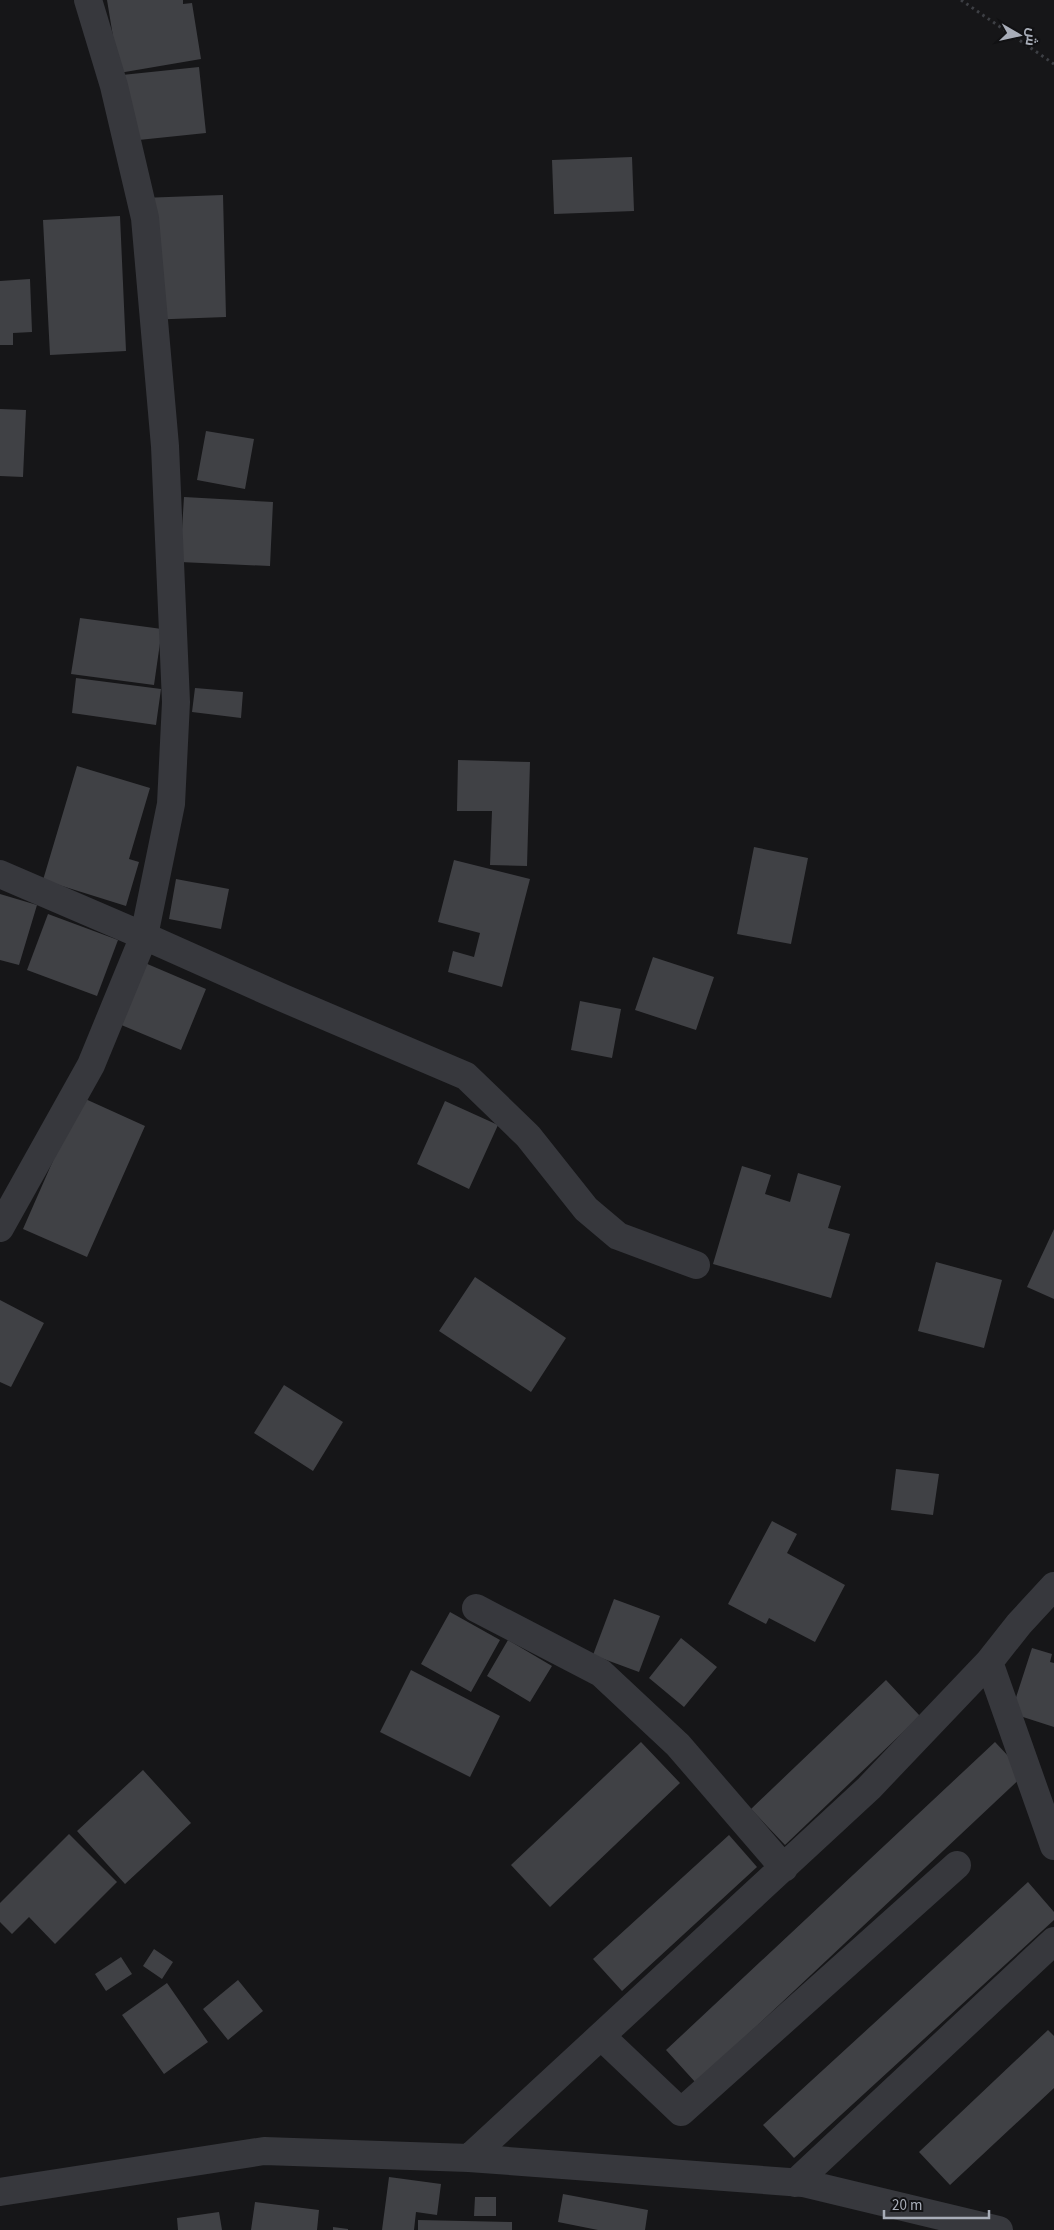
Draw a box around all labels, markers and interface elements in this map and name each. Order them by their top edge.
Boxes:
north arrow [994,10,1044,60]
text: ش [1020,26,1042,47]
scale bar [884,2188,989,2220]
text: 20 m [892,2195,922,2216]

